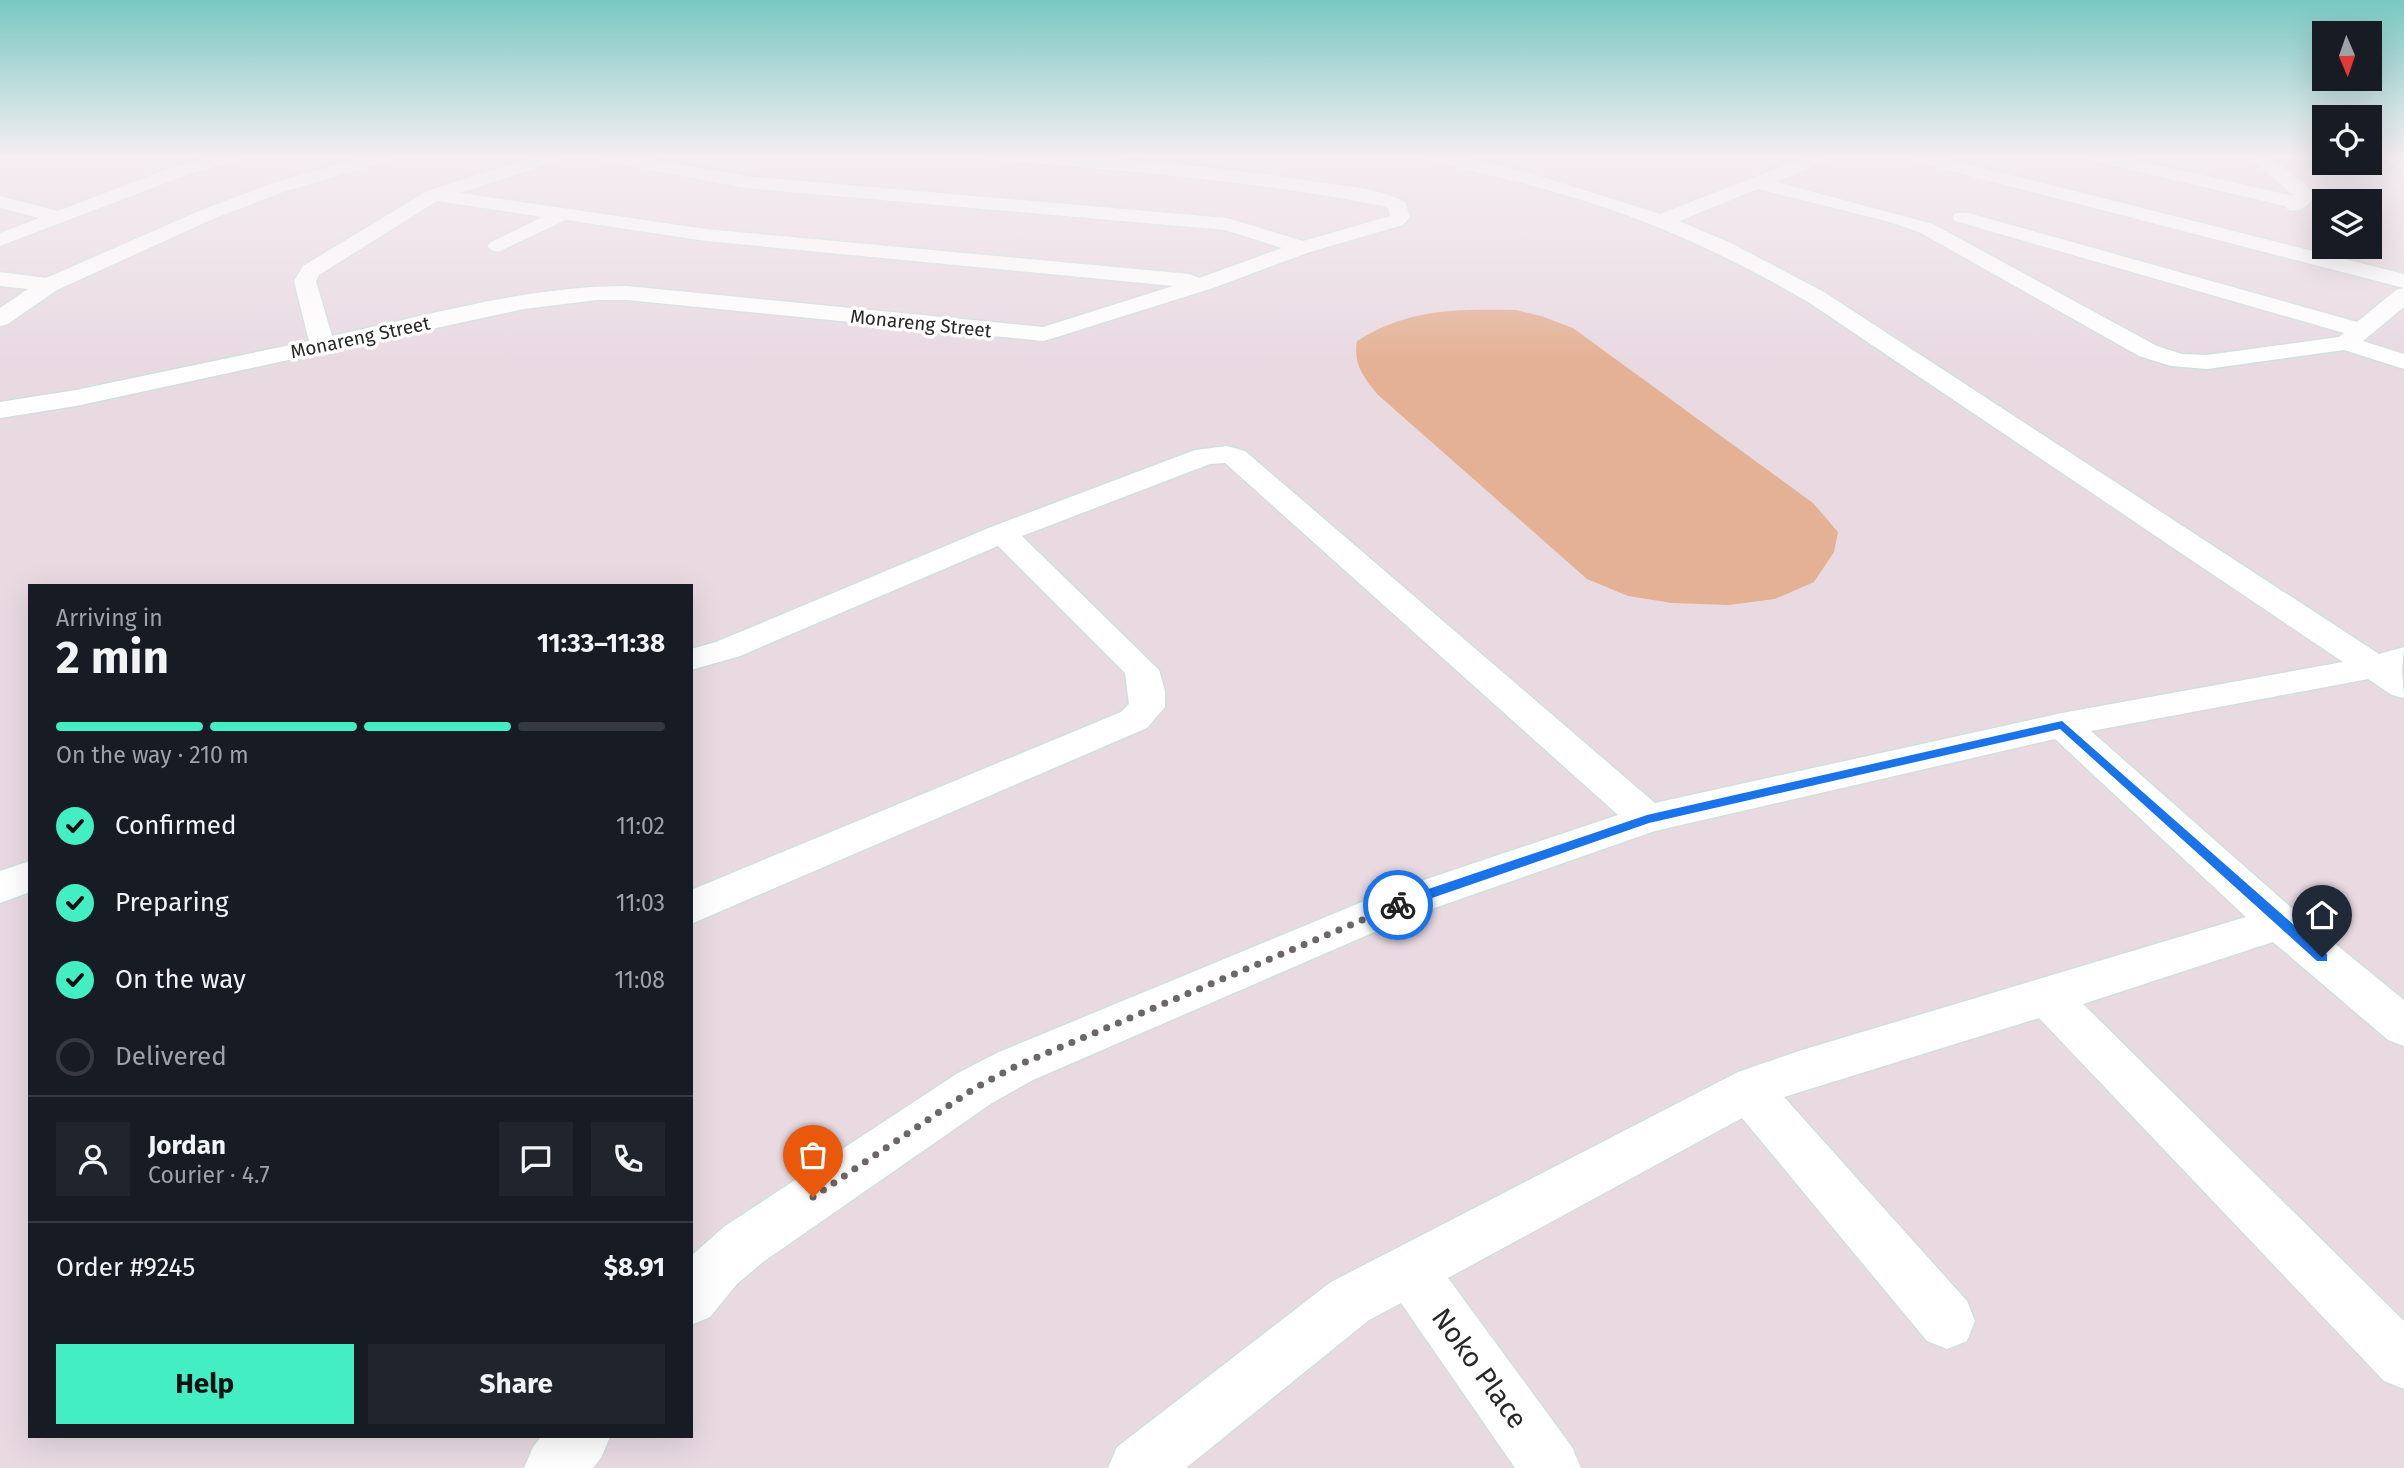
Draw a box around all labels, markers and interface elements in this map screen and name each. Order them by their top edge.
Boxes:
north arrow [2312,21,2382,91]
map controls [2312,21,2382,259]
button: locate [2312,105,2382,175]
button: layers [2312,189,2382,259]
street label: Monareng Street [849,305,993,342]
street label: Monareng Street [288,311,432,364]
text: Arriving in [56,604,163,632]
text: 11:33–11:38 [537,628,665,659]
text: 2 min [56,630,169,685]
text: On the way · 210 m [56,741,249,769]
icon: check [56,807,94,845]
text: Confirmed [115,810,236,841]
text: 11:02 [616,812,665,840]
courier [1363,870,1433,940]
icon: check [56,884,94,922]
pin [2292,885,2352,957]
icon: bike [1379,886,1417,924]
text: Preparing [115,887,228,918]
text: 11:03 [616,889,665,917]
icon: home [2303,896,2341,934]
icon: check [56,961,94,999]
text: On the way [115,964,246,995]
text: 11:08 [614,966,665,994]
text: Delivered [115,1041,227,1072]
button: person [56,1122,130,1196]
button: chat [499,1122,573,1196]
button: phone [591,1122,665,1196]
pin [783,1125,843,1197]
text: Jordan [148,1130,226,1161]
icon: bag [794,1136,832,1174]
text: Courier · 4.7 [148,1161,270,1189]
text: Order #9245 [56,1252,195,1283]
text: $8.91 [604,1252,665,1283]
street label: Noko Place [1425,1302,1534,1435]
button: Help [56,1344,354,1424]
button: Share [368,1344,665,1424]

